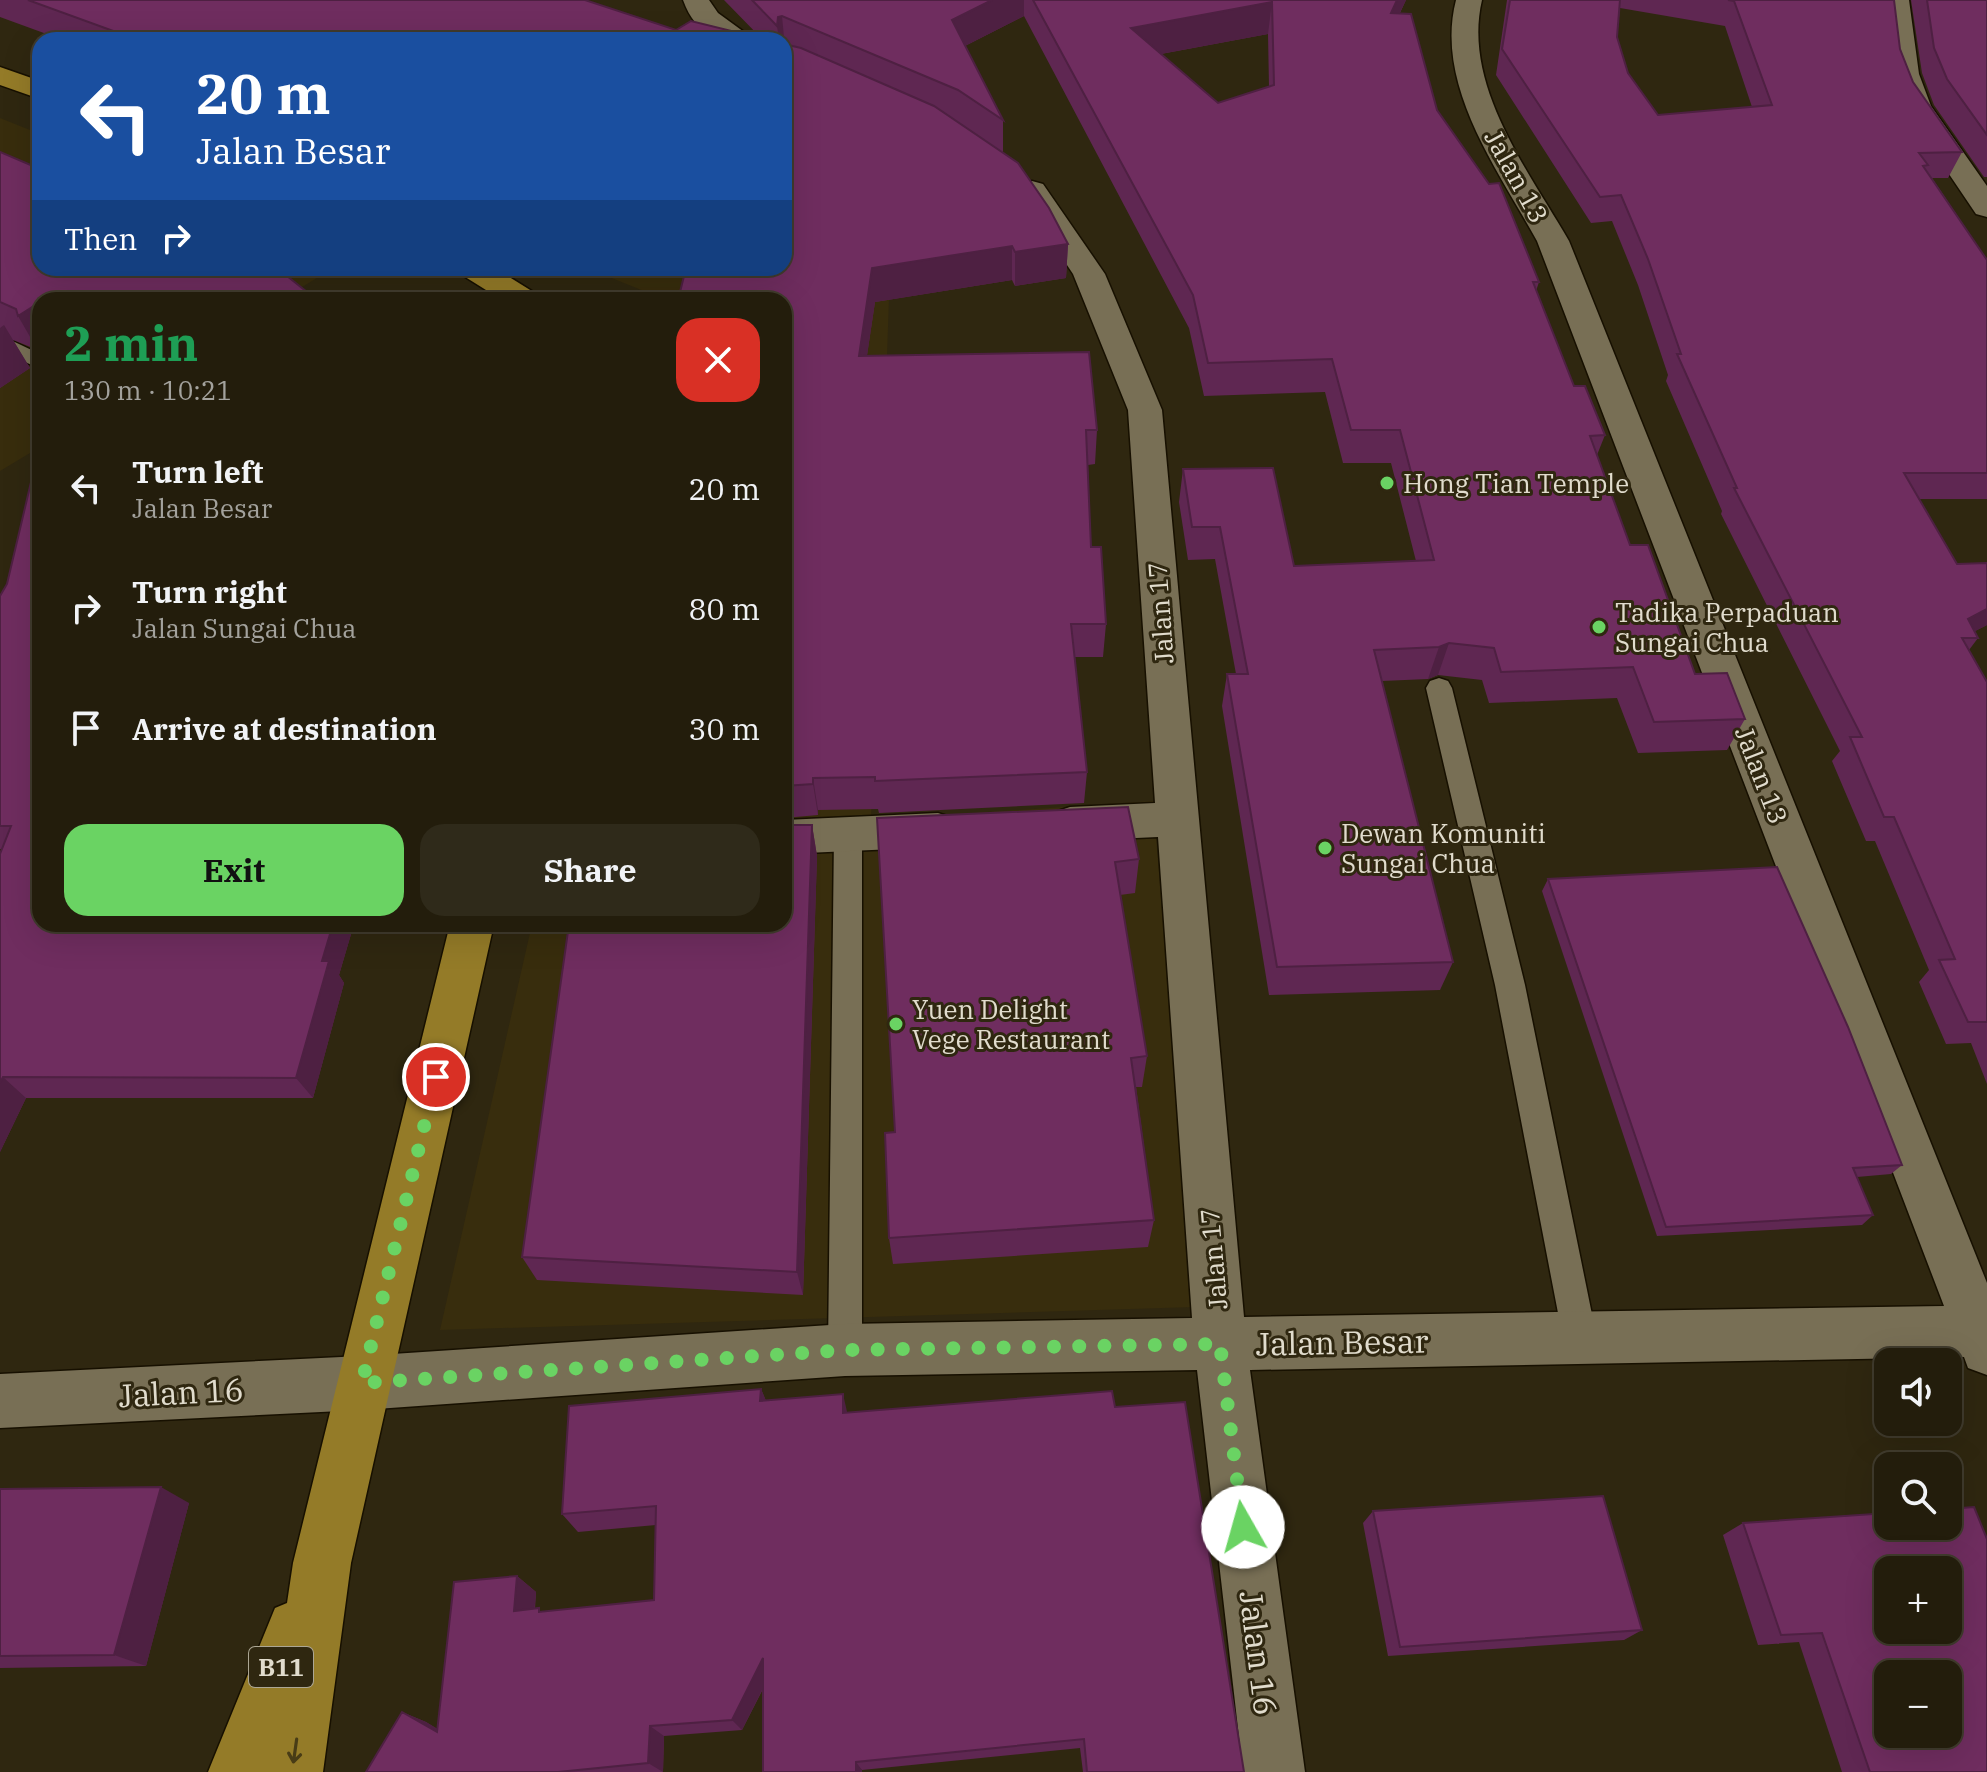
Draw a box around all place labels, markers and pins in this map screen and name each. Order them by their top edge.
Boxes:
place label: Hong Tian Temple [1403,466,1629,500]
marker: Hong Tian Temple [1378,474,1396,492]
place label: Tadika Perpaduan Sungai Chua [1615,595,1839,659]
marker: Tadika Perpaduan Sungai Chua [1590,618,1608,636]
place label: Dewan Komuniti Sungai Chua [1341,816,1546,880]
marker: Dewan Komuniti Sungai Chua [1316,839,1334,857]
place label: Yuen Delight Vege Restaurant [912,992,1110,1056]
marker: Yuen Delight Vege Restaurant [887,1015,905,1033]
pin [402,1043,470,1111]

